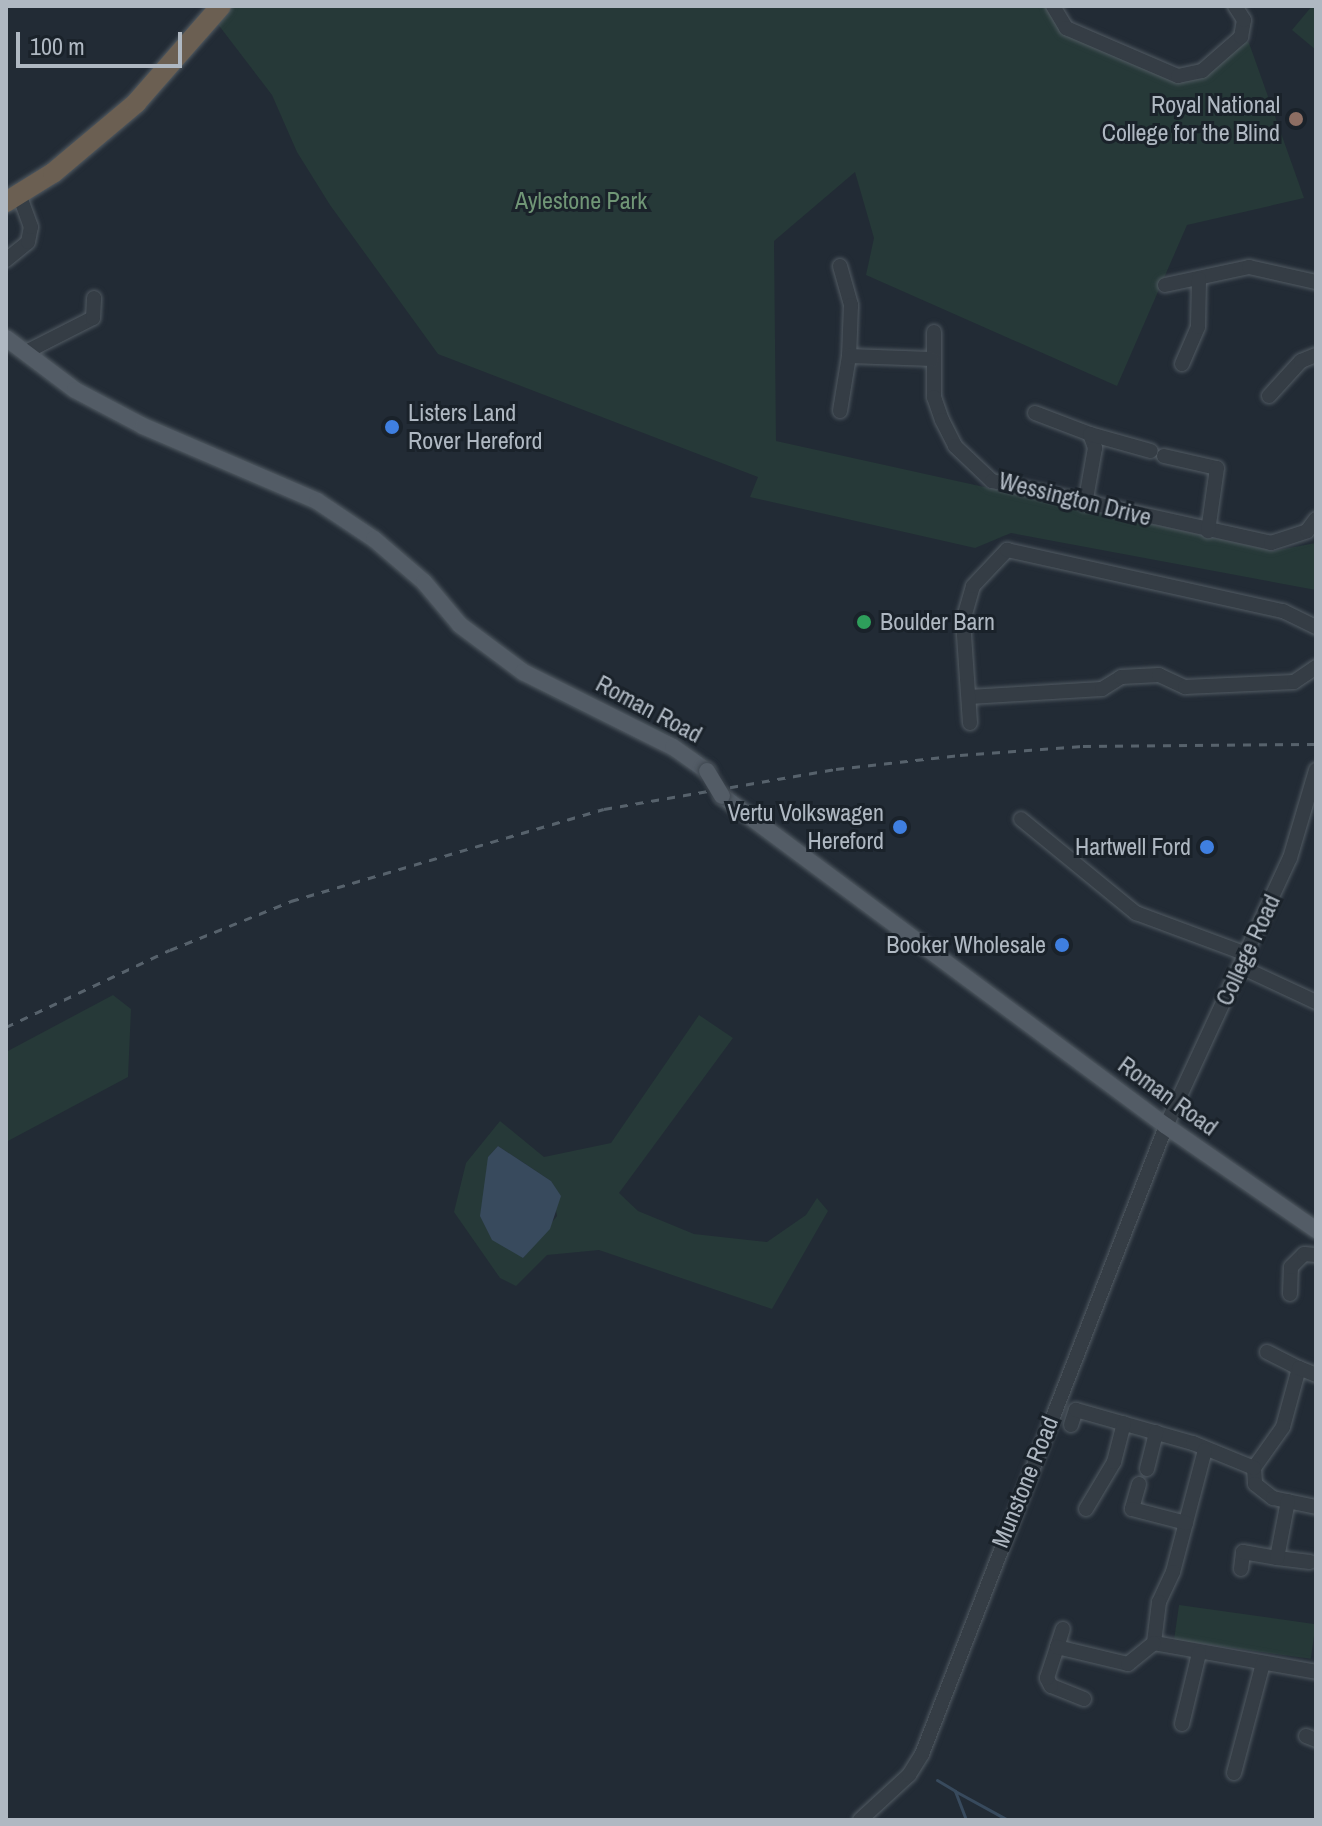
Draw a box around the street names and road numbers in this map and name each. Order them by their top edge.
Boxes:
street label: Wessington Drive [996,466,1154,532]
street label: Roman Road [591,669,707,749]
street label: College Road [1210,890,1286,1010]
street label: Roman Road [1113,1050,1223,1142]
street label: Munstone Road [986,1412,1064,1552]

